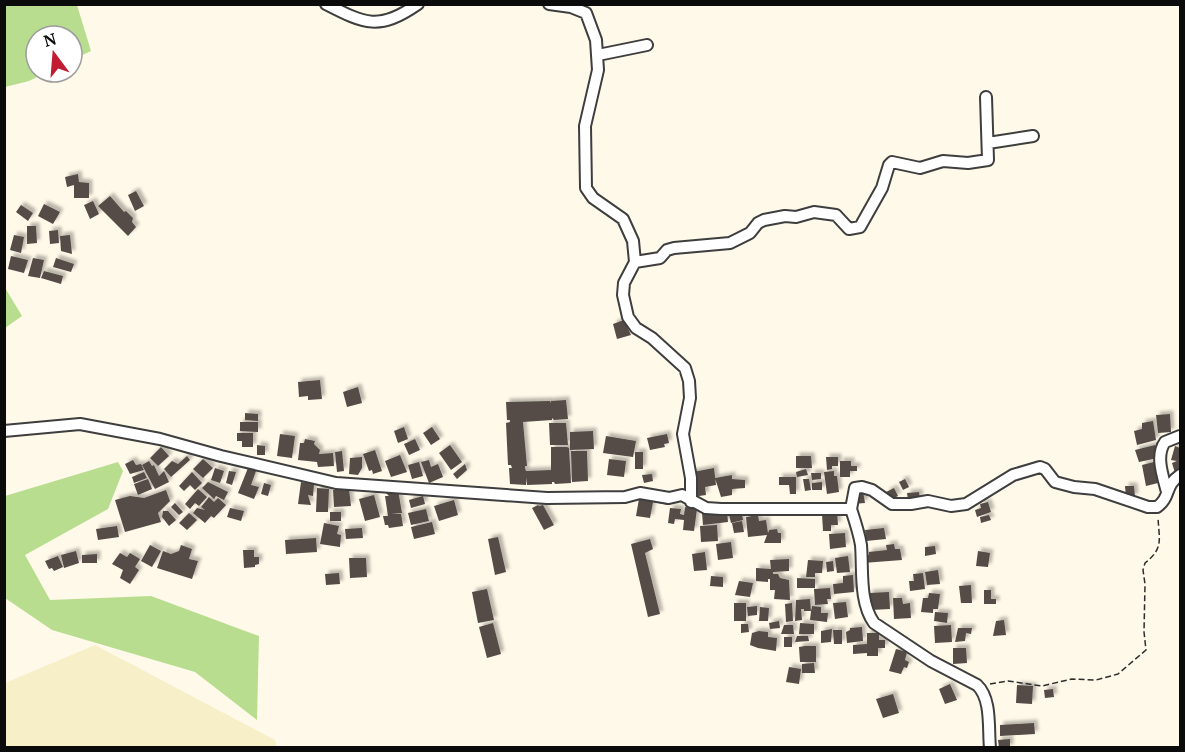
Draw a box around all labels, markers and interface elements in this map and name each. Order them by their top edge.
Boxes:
north arrow [24,24,84,84]
text: N [41,27,59,52]

